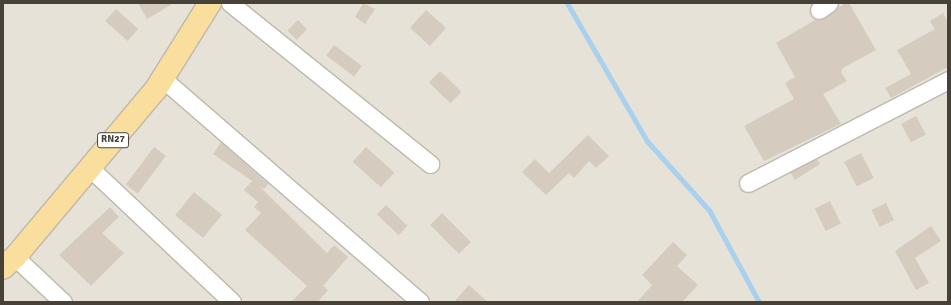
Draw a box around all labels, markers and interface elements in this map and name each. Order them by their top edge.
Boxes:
road number: RN27 [97,132,129,148]

